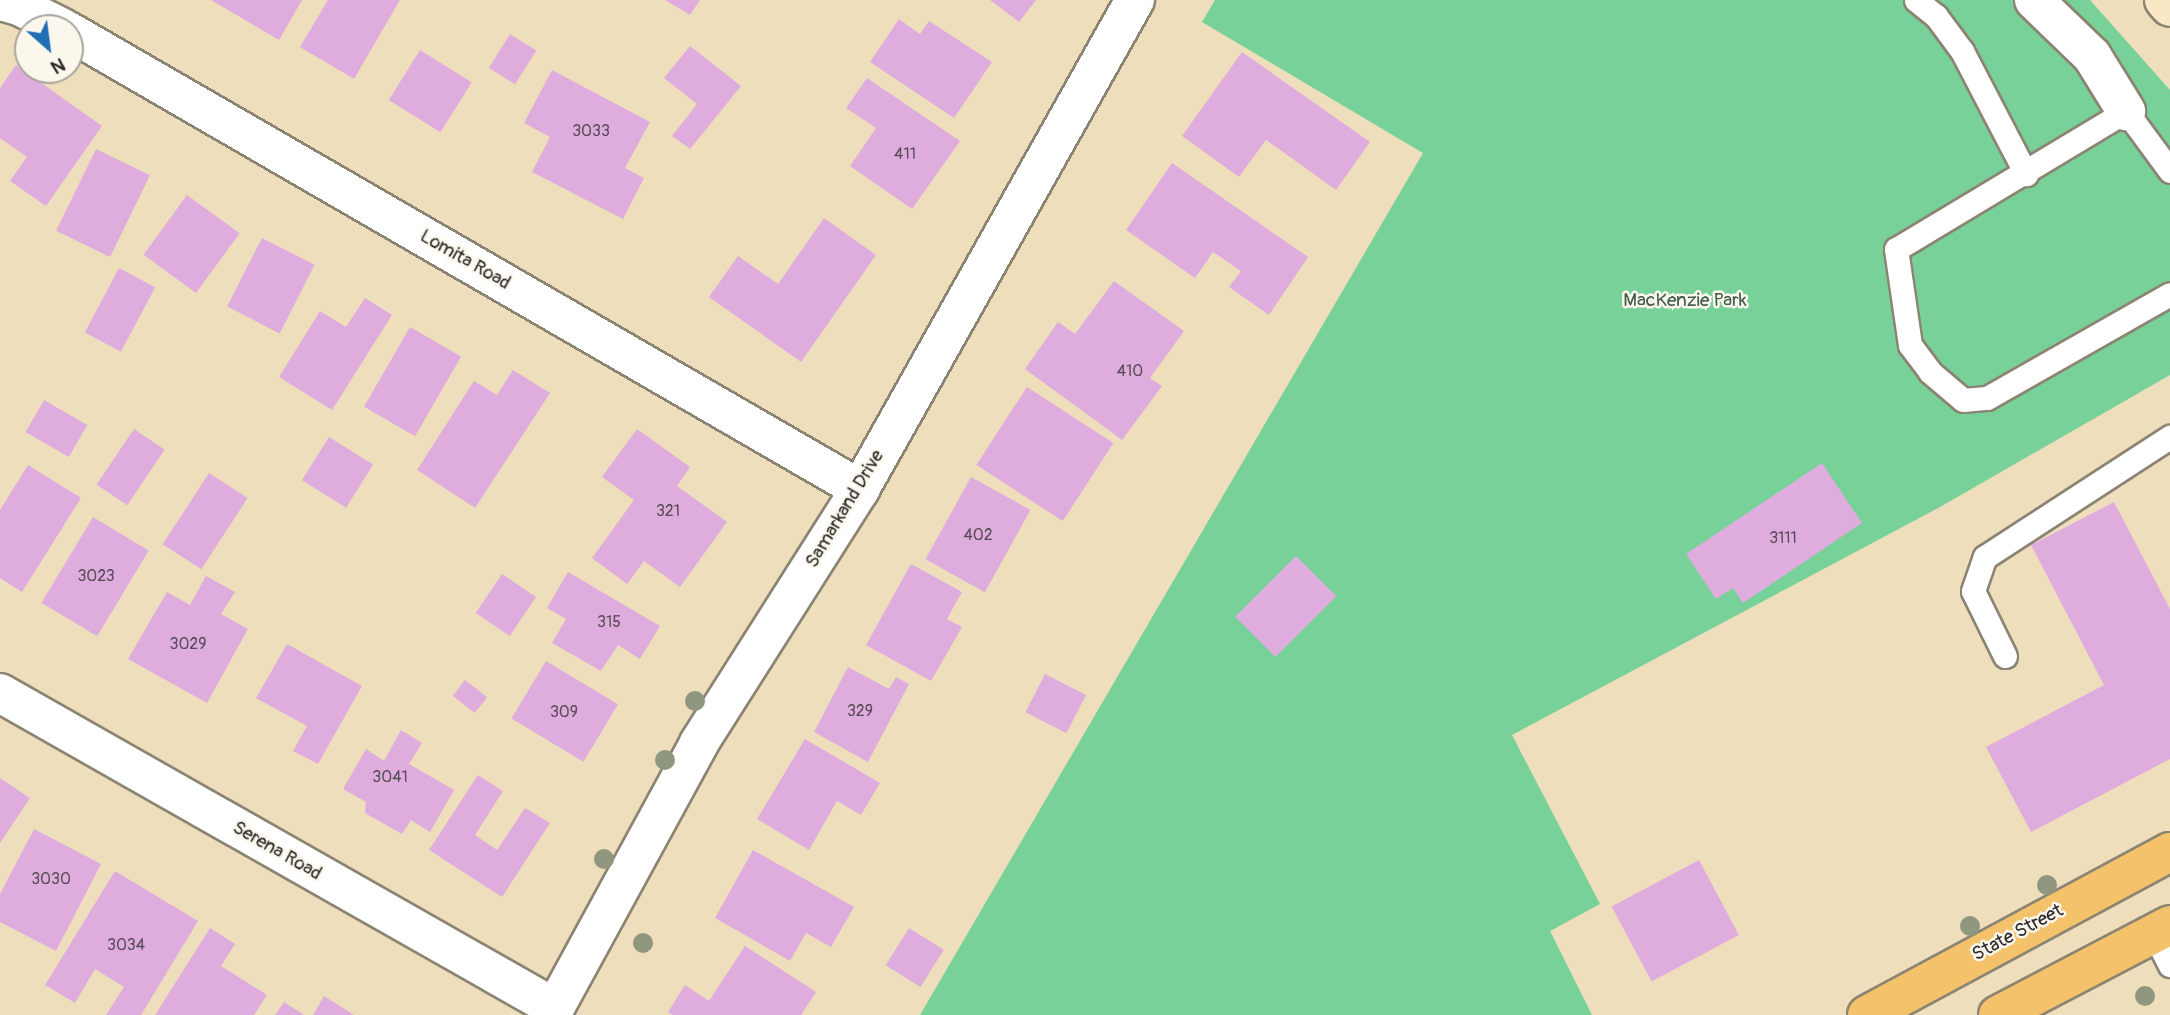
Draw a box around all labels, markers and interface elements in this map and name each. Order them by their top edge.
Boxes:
north arrow [14,14,84,84]
text: N [47,52,69,79]
house number: 3033 [572,121,610,141]
house number: 411 [894,144,916,164]
street label: Lomita Road [416,225,514,295]
park label: MacKenzie Park [1623,290,1747,312]
house number: 410 [1117,361,1143,381]
street label: Samarkand Drive [801,446,889,572]
house number: 321 [656,501,680,521]
house number: 402 [963,525,993,545]
house number: 3111 [1769,528,1797,548]
house number: 3023 [77,566,115,586]
house number: 315 [597,612,621,632]
house number: 3029 [169,634,207,654]
house number: 329 [847,701,873,721]
house number: 309 [550,702,578,722]
house number: 3041 [372,767,408,787]
street label: Serena Road [228,816,326,886]
house number: 3030 [31,869,71,889]
street label: State Street [1969,900,2067,966]
house number: 3034 [107,935,145,955]

